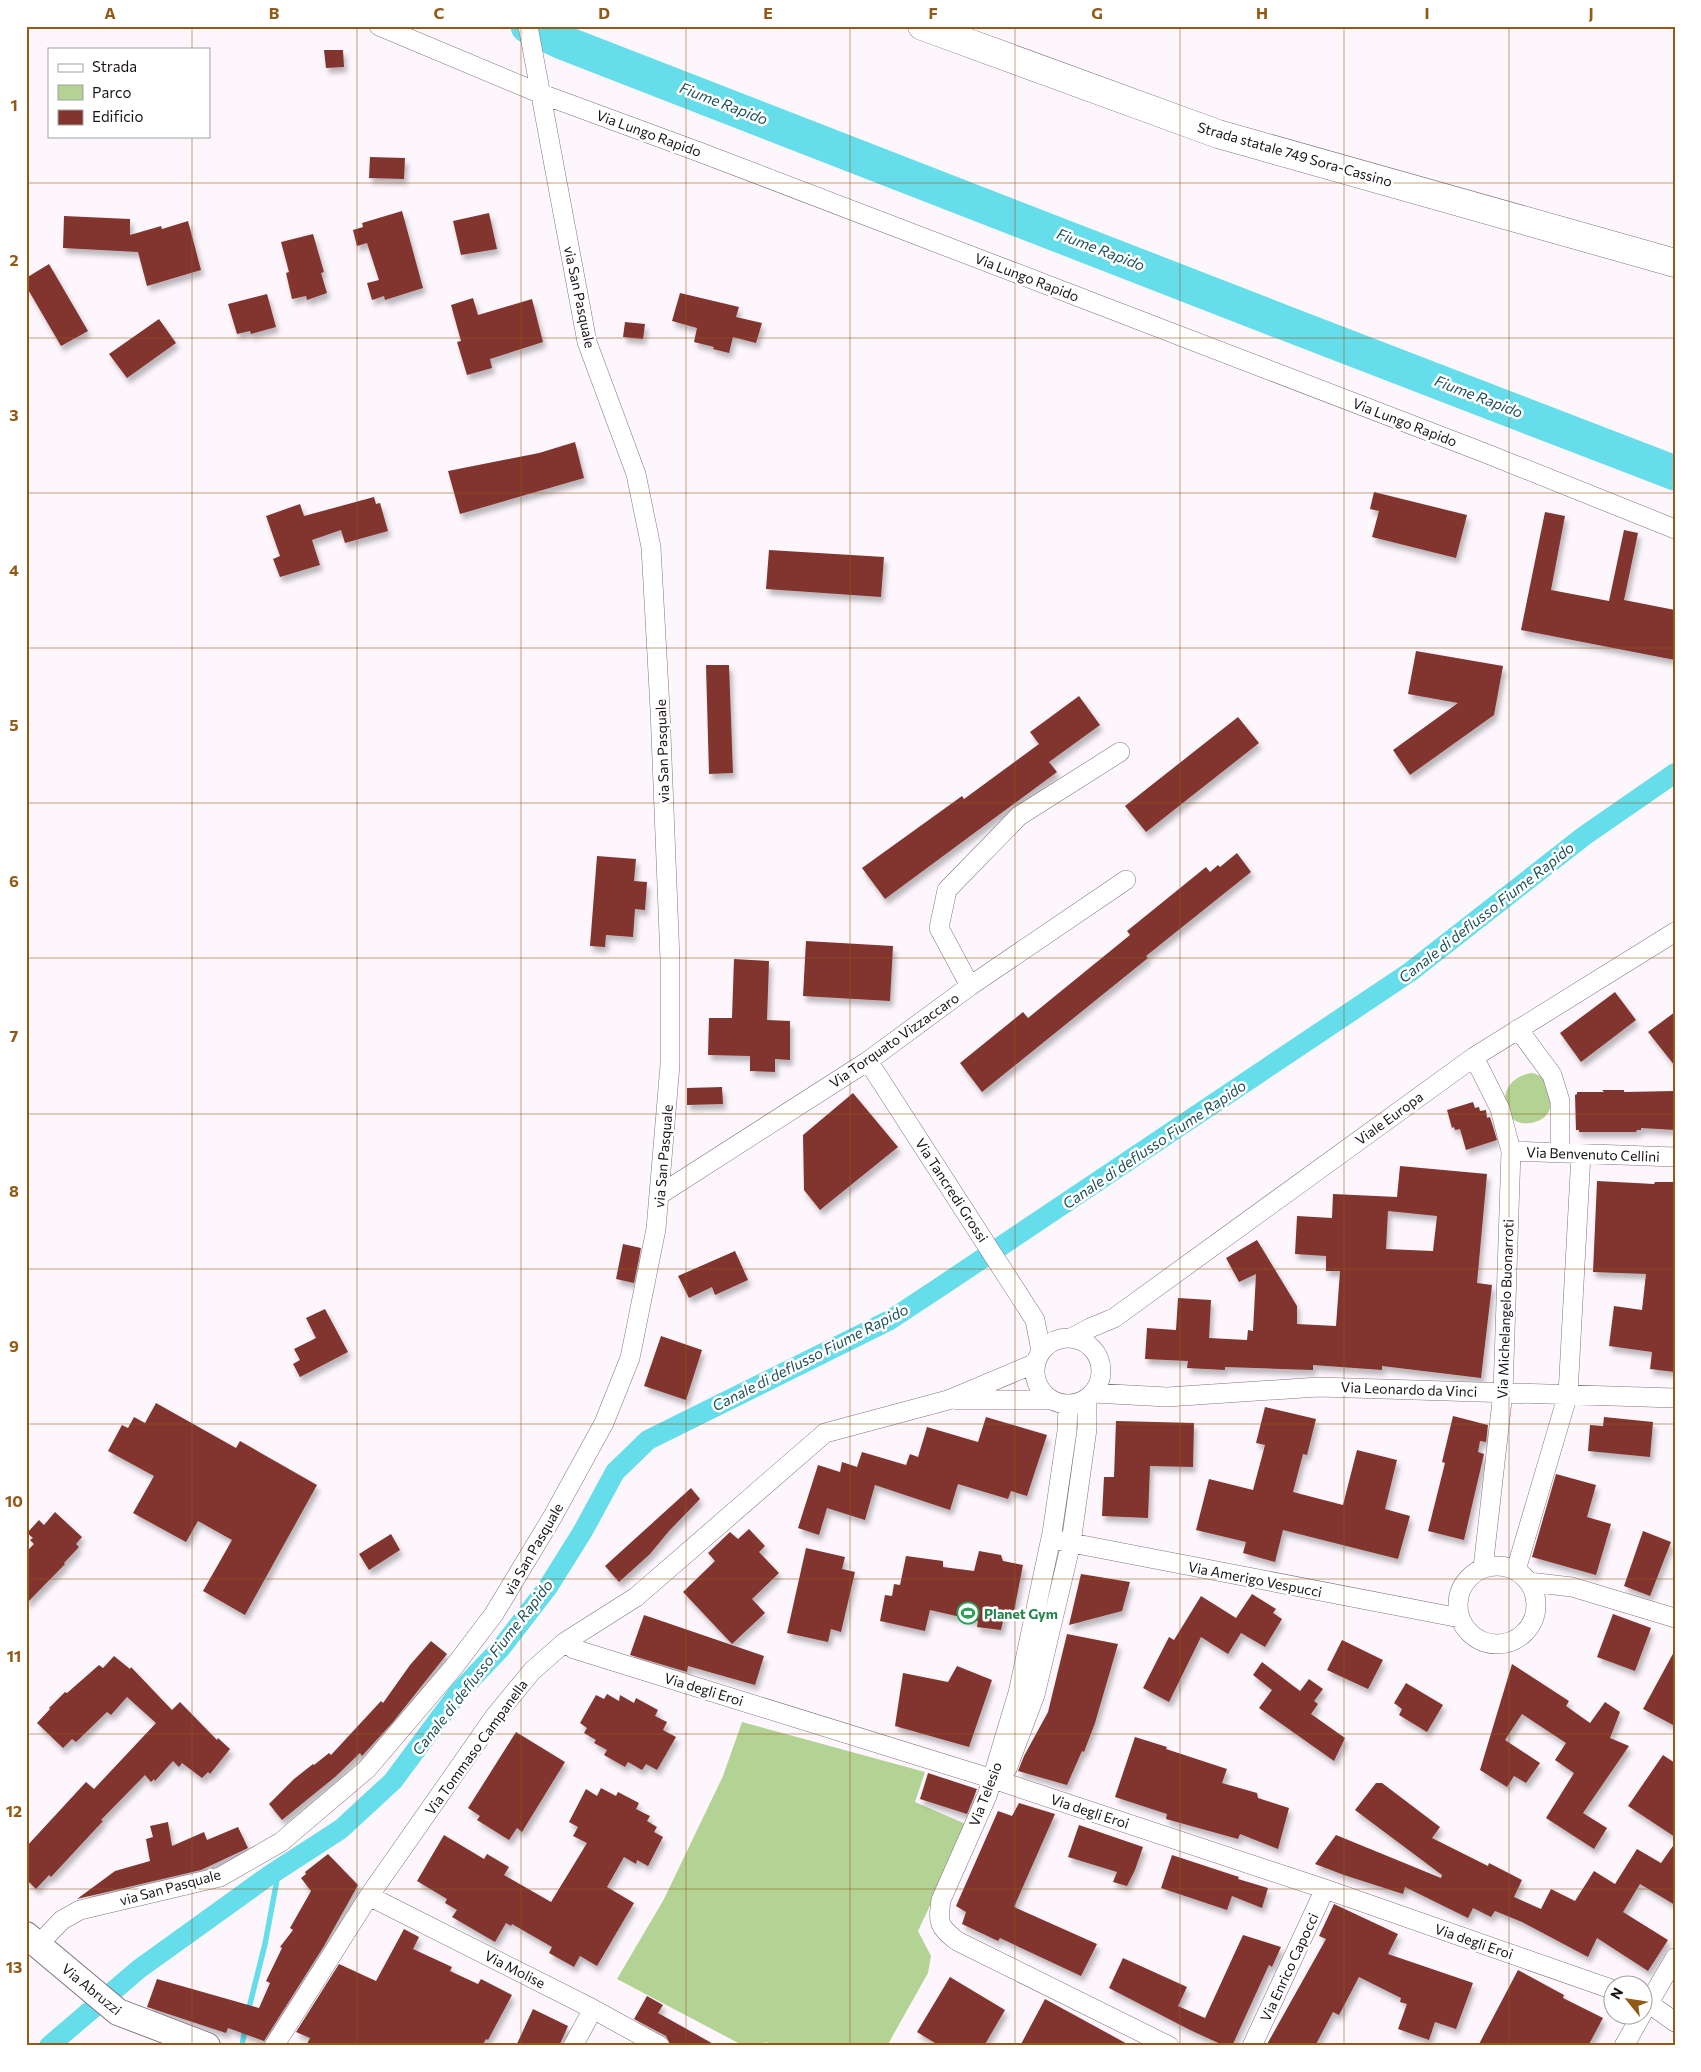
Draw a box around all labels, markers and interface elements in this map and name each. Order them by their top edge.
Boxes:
text: A [104,3,116,22]
text: B [269,3,280,22]
text: C [434,3,445,22]
text: D [598,3,610,22]
text: E [763,3,773,22]
text: F [928,3,938,22]
text: G [1091,3,1103,22]
text: H [1256,3,1268,22]
text: I [1424,3,1430,22]
text: J [1588,3,1594,22]
legend [48,48,210,138]
text: Strada [92,57,137,75]
water label: Fiume Rapido [677,78,771,128]
text: Parco [92,83,131,101]
text: 1 [10,95,18,114]
street label: Via Lungo Rapido [594,106,704,160]
text: Edificio [92,107,143,125]
street label: Strada statale 749 Sora-Cassino [1196,118,1394,190]
water label: Fiume Rapido [1054,224,1148,274]
street label: via San Pasquale [561,244,599,350]
street label: Via Lungo Rapido [972,249,1082,305]
text: 2 [9,250,19,269]
water label: Fiume Rapido [1432,371,1526,421]
street label: Via Lungo Rapido [1350,394,1460,450]
text: 3 [9,405,19,424]
text: 4 [9,560,19,579]
street label: via San Pasquale [652,699,672,803]
text: 5 [9,715,19,734]
water label: Canale di deflusso Fiume Rapido [1395,838,1577,986]
text: 6 [9,871,19,890]
street label: Via Torquato Vizzaccaro [826,989,962,1091]
text: 7 [10,1026,19,1045]
water label: Canale di deflusso Fiume Rapido [1059,1076,1249,1212]
street label: Viale Europa [1352,1088,1426,1148]
street label: via San Pasquale [650,1104,676,1208]
street label: Via Tancredi Grossi [912,1135,992,1245]
street label: Via Benvenuto Cellini [1526,1143,1660,1165]
text: 8 [9,1181,19,1200]
street label: Via Michelangelo Buonarroti [1493,1219,1517,1399]
water label: Canale di deflusso Fiume Rapido [709,1300,911,1414]
text: 9 [9,1336,19,1355]
street label: Via Leonardo da Vinci [1340,1378,1478,1400]
text: 10 [5,1491,23,1510]
street label: via San Pasquale [500,1500,566,1598]
street label: Via Amerigo Vespucci [1187,1558,1323,1600]
water label: Canale di deflusso Fiume Rapido [408,1576,556,1758]
sports icon: Planet Gym [956,1601,980,1625]
place label: Planet Gym [984,1605,1058,1622]
text: 11 [7,1646,21,1665]
street label: Via degli Eroi [662,1669,746,1709]
street label: Via Tommaso Campanella [421,1676,531,1818]
street label: Via Telesio [965,1759,1005,1829]
street label: Via degli Eroi [1049,1790,1131,1832]
text: 12 [6,1801,22,1820]
street label: via San Pasquale [118,1865,222,1909]
street label: Via Enrico Capocci [1256,1910,1322,2024]
street label: Via degli Eroi [1433,1920,1515,1962]
street label: Via Molise [482,1946,548,1992]
text: 13 [6,1957,22,1976]
street label: Via Abruzzi [59,1960,125,2018]
north arrow [1604,1974,1654,2024]
text: N [1606,1984,1626,2002]

